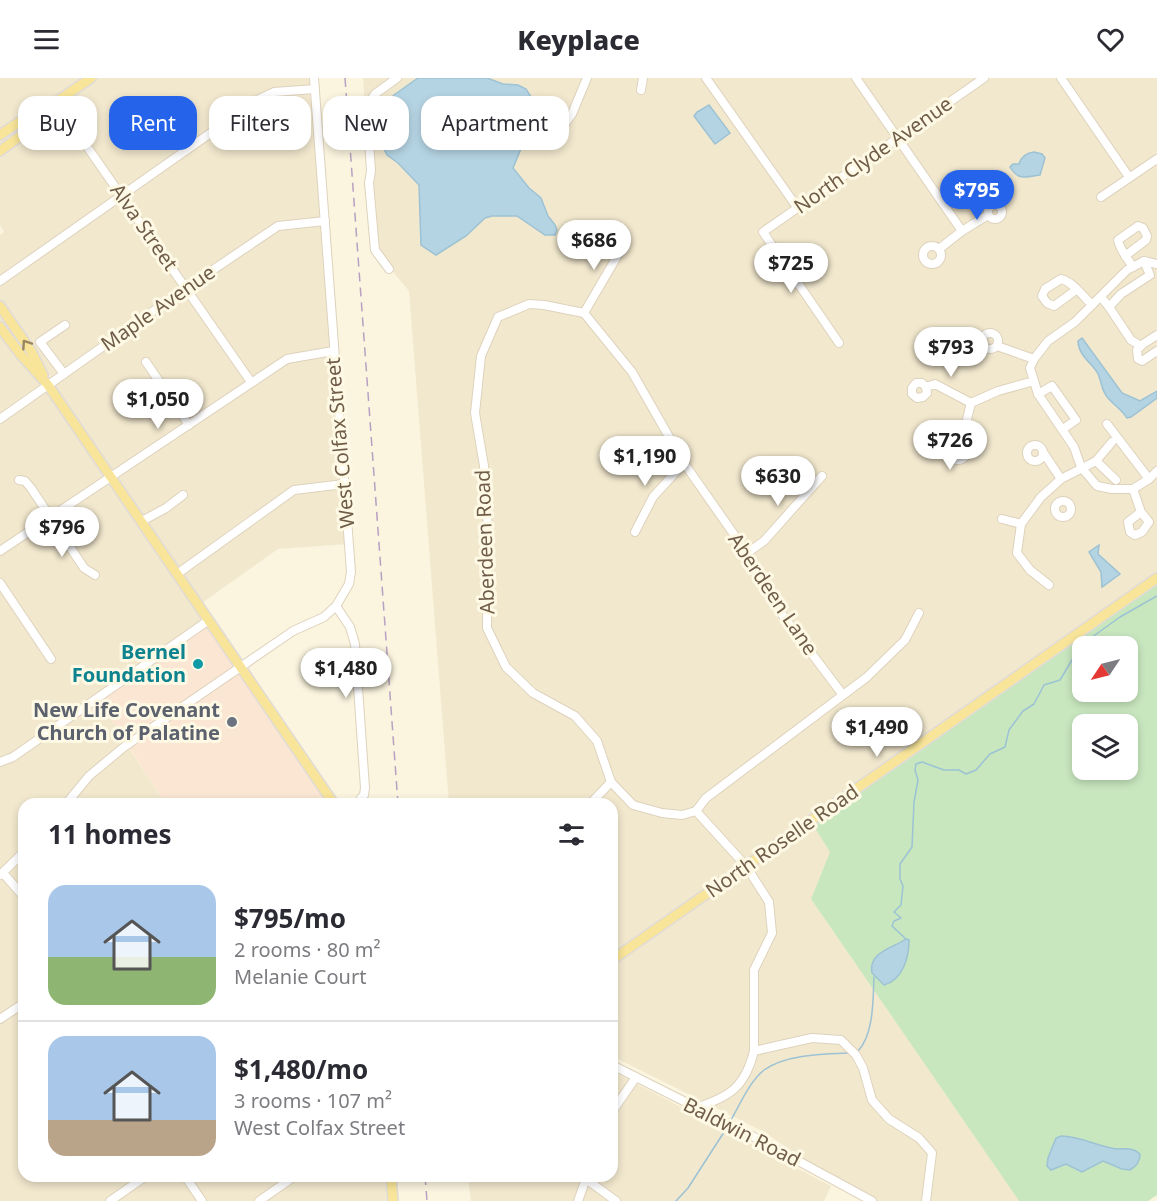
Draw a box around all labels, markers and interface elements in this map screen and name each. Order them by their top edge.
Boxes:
text: Keyplace [517,21,640,58]
icon: menu [30,23,63,56]
icon: heart [1094,23,1127,56]
street label: North Clyde Avenue [788,90,957,219]
chip: Buy [18,96,97,150]
chip: Rent [109,96,197,150]
chip: Filters [209,96,311,150]
chip: New [323,96,409,150]
chip: Apartment [421,96,569,150]
pin: $795 [941,170,1013,221]
text: $795 [954,176,1000,203]
street label: Alva Street [105,178,184,276]
pin: $686 [558,220,630,271]
text: $686 [571,226,617,253]
pin: $725 [755,243,827,294]
text: $725 [768,249,814,276]
street label: Maple Avenue [95,258,220,357]
pin: $793 [915,327,987,378]
text: $793 [928,333,974,360]
one-way arrow [22,340,33,351]
street label: West Colfax Street [319,357,360,529]
pin: $1,050 [109,379,207,430]
text: $1,050 [127,385,189,412]
pin: $726 [914,420,986,471]
text: $726 [927,426,973,453]
pin: $1,190 [596,436,694,487]
text: $1,190 [614,442,676,469]
pin: $630 [742,456,814,507]
text: $630 [755,462,801,489]
street label: Aberdeen Road [468,469,501,615]
pin: $796 [26,507,98,558]
text: $796 [39,513,85,540]
street label: Aberdeen Lane [723,527,824,660]
north arrow [1072,636,1138,702]
map controls [1072,636,1138,780]
place label: Bernel Foundation [72,638,186,688]
pin: $1,480 [297,648,395,699]
text: $1,480 [315,654,377,681]
marker: Bernel Foundation [191,657,205,671]
place label: New Life Covenant Church of Palatine [33,696,220,746]
pin: $1,490 [828,707,926,758]
text: $1,490 [846,713,908,740]
button: layers [1072,714,1138,780]
marker: New Life Covenant Church of Palatine [225,715,239,729]
street label: North Roselle Road [700,778,863,903]
text: 11 homes [48,816,172,852]
icon: filters [555,818,588,851]
text: $795/mo [234,900,346,936]
icon: home [96,909,168,981]
text: 2 rooms · 80 m² [234,936,381,963]
text: Melanie Court [234,963,366,990]
text: $1,480/mo [234,1051,368,1087]
icon: home [96,1060,168,1132]
text: 3 rooms · 107 m² [234,1087,392,1114]
street label: Baldwin Road [679,1090,805,1173]
text: West Colfax Street [234,1114,405,1141]

